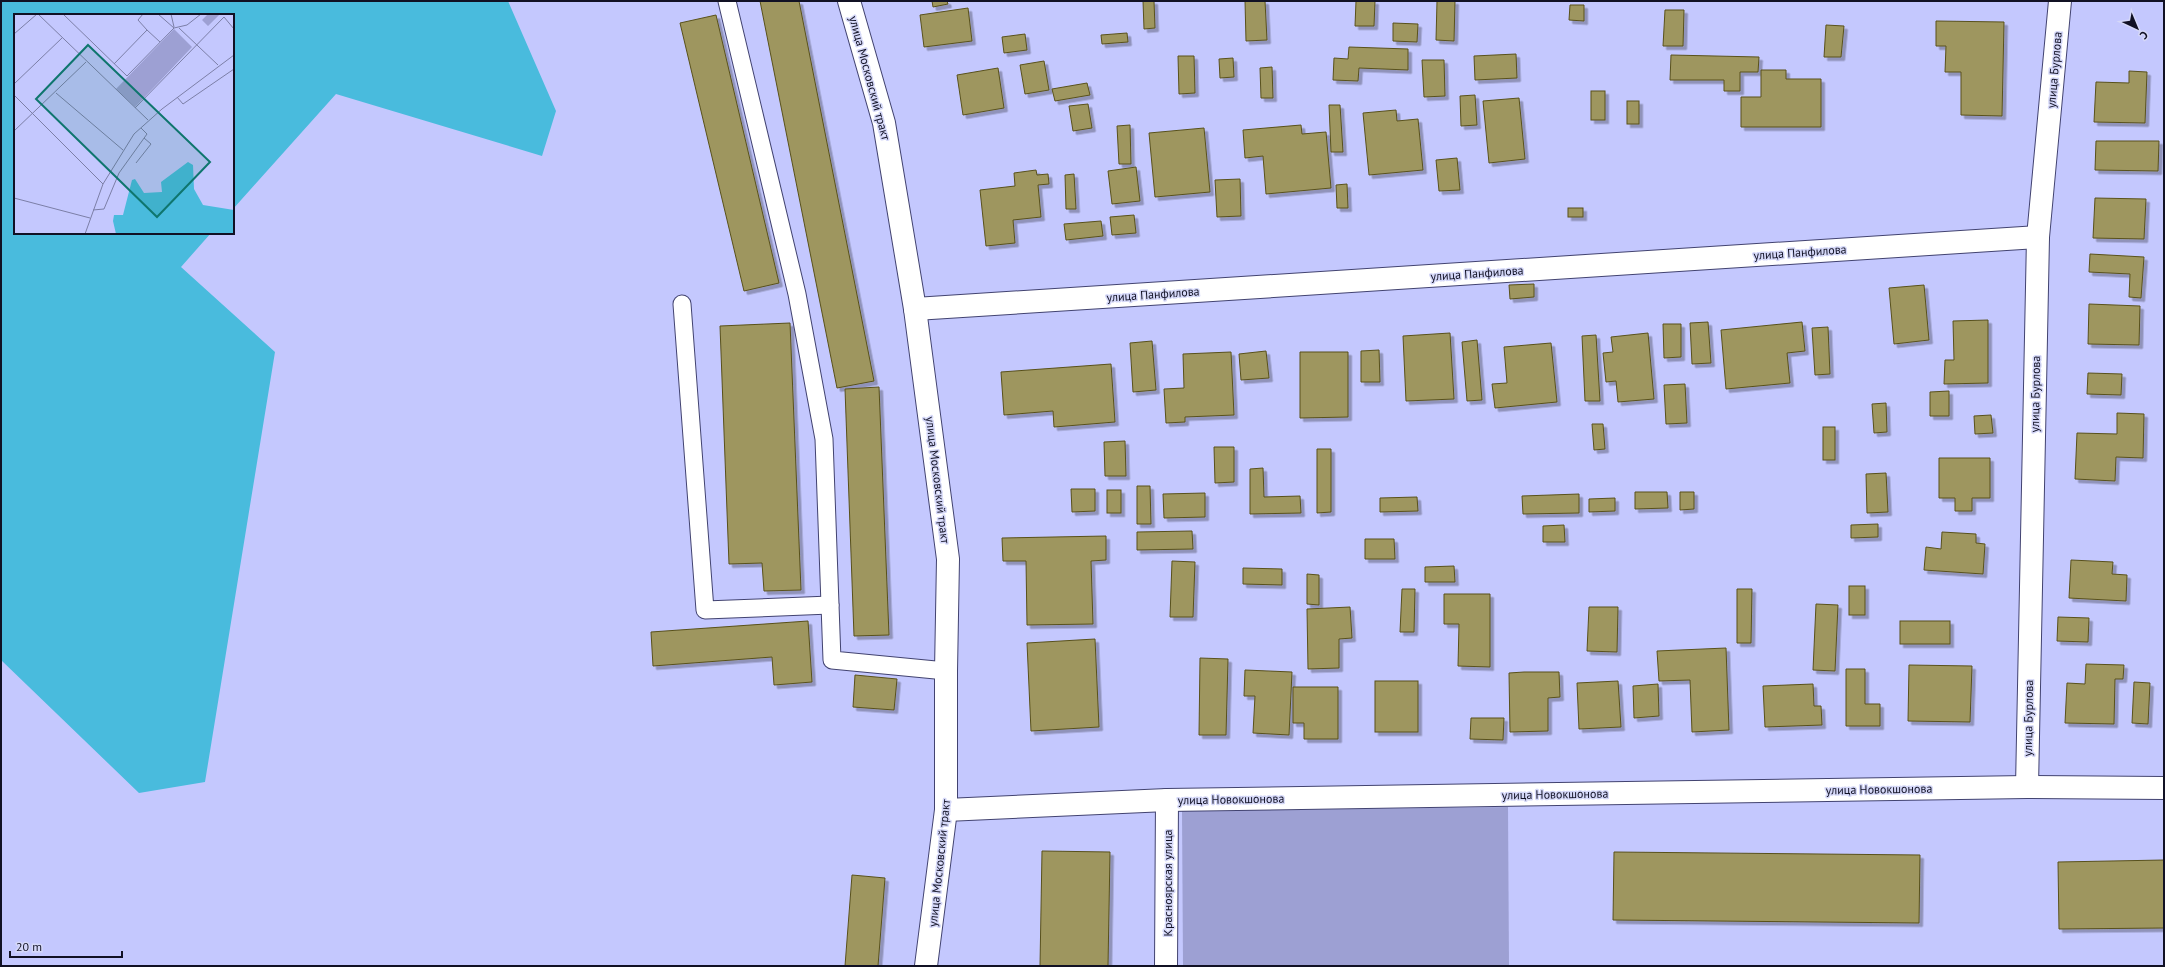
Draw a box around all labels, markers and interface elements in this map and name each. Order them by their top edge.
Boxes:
north arrow [2117,8,2157,48]
inset map [14,14,234,234]
street label: улица Московский тракт [846,14,894,142]
text: С [2137,28,2151,42]
street label: улица Бурлова [2043,31,2065,109]
street label: улица Панфилова [1753,241,1847,263]
street label: улица Панфилова [1430,262,1524,284]
street label: улица Панфилова [1106,283,1200,305]
street label: улица Бурлова [2027,355,2043,433]
street label: улица Московский тракт [923,416,953,545]
street label: улица Бурлова [2020,679,2036,757]
street label: улица Новокшонова [1826,781,1932,797]
street label: улица Новокшонова [1502,786,1608,802]
street label: улица Новокшонова [1178,791,1284,807]
street label: улица Московский тракт [925,798,953,927]
street label: Красноярская улица [1160,830,1175,936]
scale bar [10,933,122,959]
text: 20 m [16,939,42,954]

